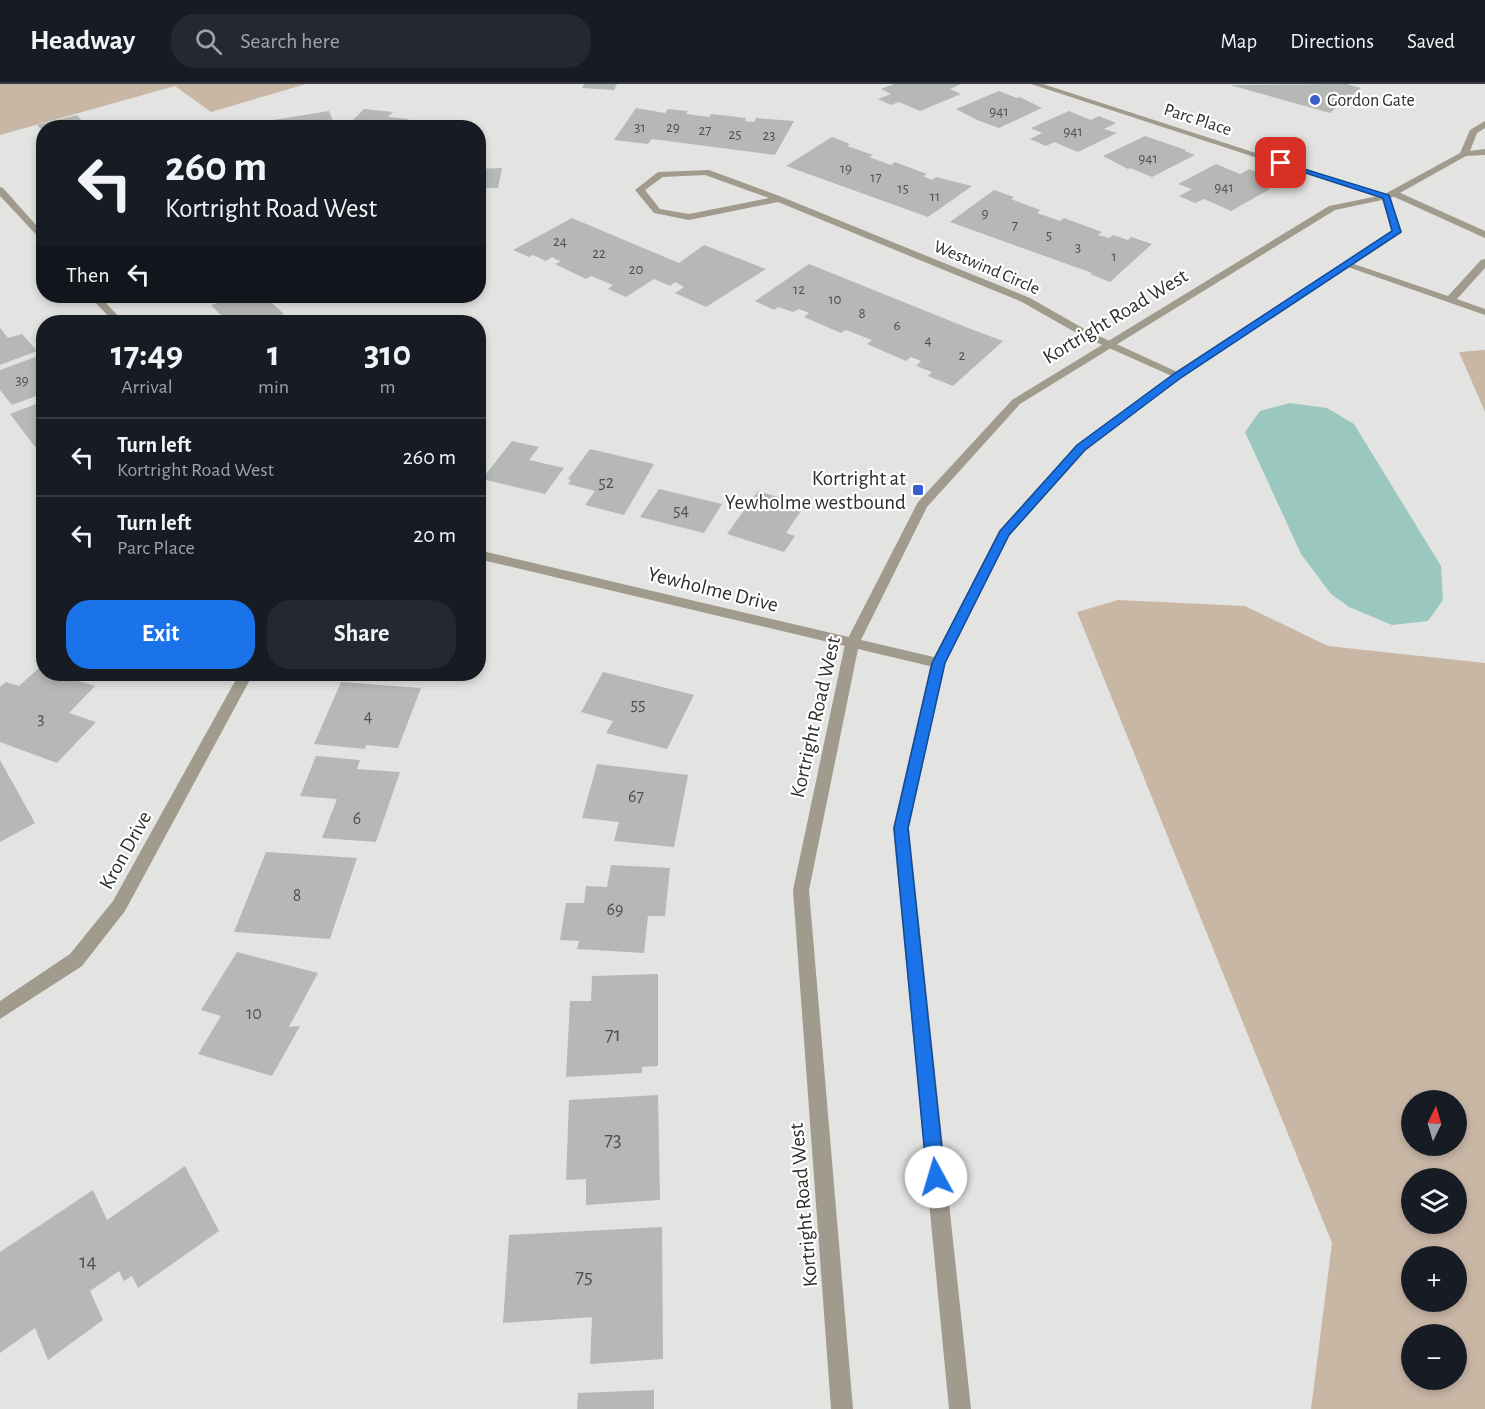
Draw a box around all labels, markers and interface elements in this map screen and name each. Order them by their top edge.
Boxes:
search box [171,14,591,68]
icon: search [192,25,225,58]
text: Headway [30,27,135,55]
text: Search here [240,30,340,52]
text: Map [1221,31,1257,52]
text: Directions [1290,31,1374,52]
text: Saved [1407,31,1455,52]
place label: Gordon Gate [1327,92,1415,110]
marker: Gordon Gate [1308,93,1322,107]
street label: Parc Place [1162,101,1234,139]
house number: 941 [989,104,1009,119]
house number: 31 [634,120,646,135]
house number: 29 [666,120,680,135]
house number: 27 [698,123,712,138]
house number: 941 [1063,124,1083,139]
house number: 25 [728,127,742,142]
house number: 23 [762,128,776,143]
pin [1255,137,1306,188]
icon: left [66,144,144,222]
text: 260 m [165,146,267,188]
icon: arrive [1264,146,1297,179]
house number: 941 [1138,151,1158,166]
house number: 19 [840,161,852,176]
house number: 17 [870,170,882,185]
house number: 941 [1214,180,1234,195]
house number: 15 [897,181,909,196]
house number: 11 [930,189,940,204]
text: Kortright Road West [165,195,377,222]
house number: 9 [981,206,989,221]
house number: 7 [1012,218,1018,233]
house number: 5 [1046,228,1052,243]
house number: 24 [553,234,567,249]
street label: Westwind Circle [931,238,1042,298]
house number: 3 [1075,240,1081,255]
house number: 22 [592,246,606,261]
house number: 1 [1111,249,1117,264]
icon: left [122,258,155,291]
house number: 20 [629,262,643,277]
text: Then [66,264,110,286]
street label: Kortright Road West [1039,265,1192,368]
house number: 12 [793,282,805,297]
house number: 10 [828,292,842,307]
house number: 8 [858,306,866,321]
house number: 6 [893,318,901,333]
house number: 4 [924,333,932,348]
text: 17:49 [111,336,183,372]
text: 1 [267,336,280,372]
text: 310 [364,336,411,372]
house number: 2 [959,348,966,363]
house number: 39 [15,373,29,388]
text: Arrival [121,377,173,397]
text: min [258,377,289,397]
text: m [380,377,396,397]
text: Turn left [117,434,191,456]
icon: left [66,441,99,474]
text: 260 m [403,446,456,468]
text: Kortright Road West [117,460,274,480]
place label: Kortright at Yewholme westbound [725,468,906,513]
house number: 52 [598,474,614,492]
marker: Kortright at Yewholme westbound [911,483,925,497]
house number: 54 [673,502,689,520]
text: Turn left [117,512,191,534]
icon: left [66,519,99,552]
text: 20 m [413,524,456,546]
text: Parc Place [117,538,195,558]
street label: Yewholme Drive [646,563,780,616]
button: Exit [66,600,255,669]
button: Share [267,600,456,669]
street label: Kortright Road West [787,634,844,800]
house number: 55 [630,696,646,714]
house number: 4 [364,708,373,726]
house number: 3 [37,710,45,728]
house number: 67 [628,788,644,806]
street label: Kron Drive [95,807,155,893]
house number: 6 [353,810,361,828]
house number: 8 [293,887,301,905]
house number: 69 [607,901,623,919]
house number: 10 [246,1005,262,1023]
house number: 71 [605,1024,621,1045]
north arrow [1401,1090,1467,1156]
map controls [1401,1090,1467,1390]
street label: Kortright Road West [786,1122,821,1288]
house number: 73 [604,1129,622,1150]
position arrow [904,1145,968,1209]
button: layers [1401,1168,1467,1234]
button: + [1401,1246,1467,1312]
house number: 14 [79,1251,97,1272]
house number: 75 [575,1266,593,1287]
button: − [1401,1324,1467,1390]

